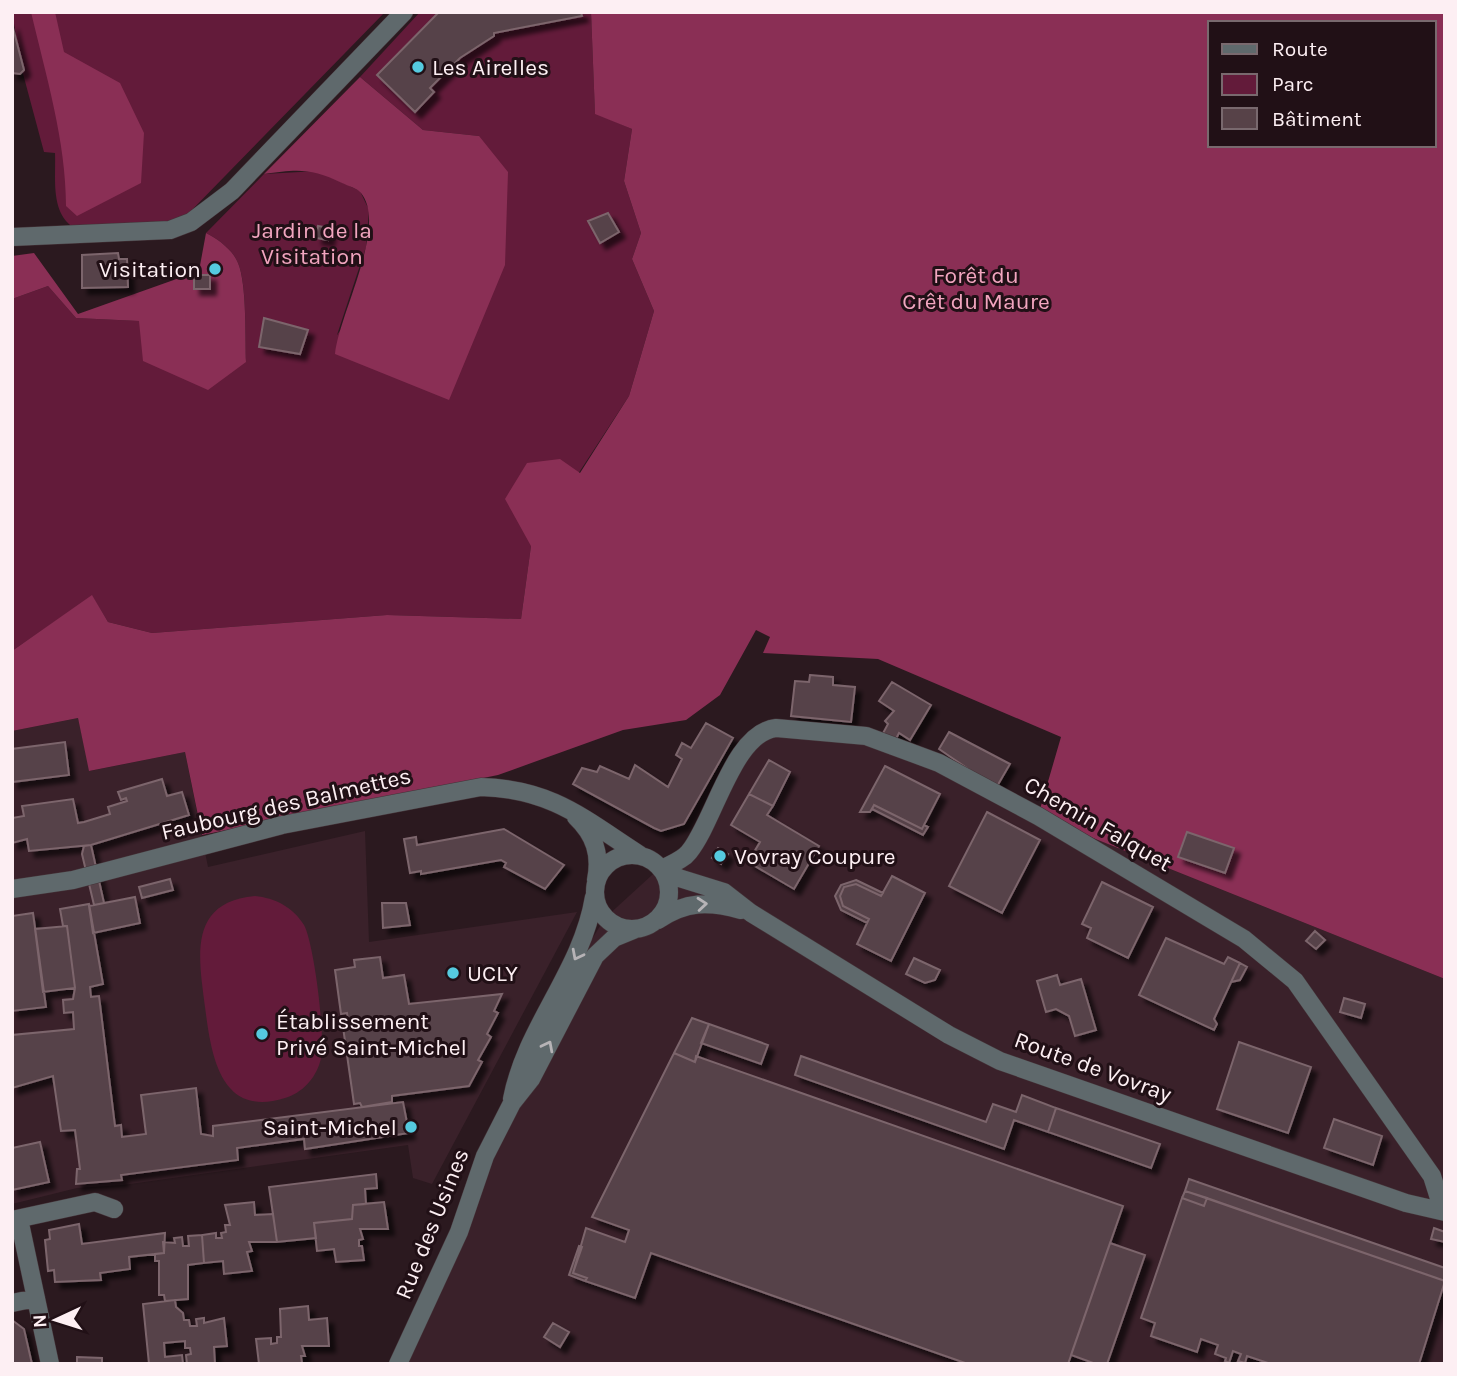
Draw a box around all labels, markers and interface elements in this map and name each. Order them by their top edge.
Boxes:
legend [1208,21,1436,147]
text: Route [1272,37,1328,61]
place label: Les Airelles [432,54,549,81]
marker: Les Airelles [410,59,426,75]
text: Parc [1272,72,1314,96]
text: Bâtiment [1272,107,1362,131]
park label: Jardin de la Visitation [252,217,372,270]
place label: Visitation [99,256,201,283]
marker: Visitation [207,261,223,277]
park label: Forêt du Crêt du Maure [902,262,1050,315]
street label: Faubourg des Balmettes [158,762,414,846]
street label: Chemin Falquet [1019,771,1177,877]
place label: Vovray Coupure [734,843,896,870]
marker: Vovray Coupure [712,848,728,864]
one-way arrow [697,897,708,912]
one-way arrow [571,948,585,960]
place label: UCLY [467,960,518,987]
marker: UCLY [445,965,461,981]
place label: Établissement Privé Saint-Michel [276,1008,467,1061]
marker: Établissement Privé Saint-Michel [254,1026,270,1042]
street label: Route de Vovray [1011,1026,1176,1108]
one-way arrow [540,1040,554,1053]
place label: Saint-Michel [263,1114,397,1141]
marker: Saint-Michel [403,1119,419,1135]
street label: Rue des Usines [390,1145,474,1303]
north arrow [21,1285,91,1355]
text: N [29,1314,51,1329]

